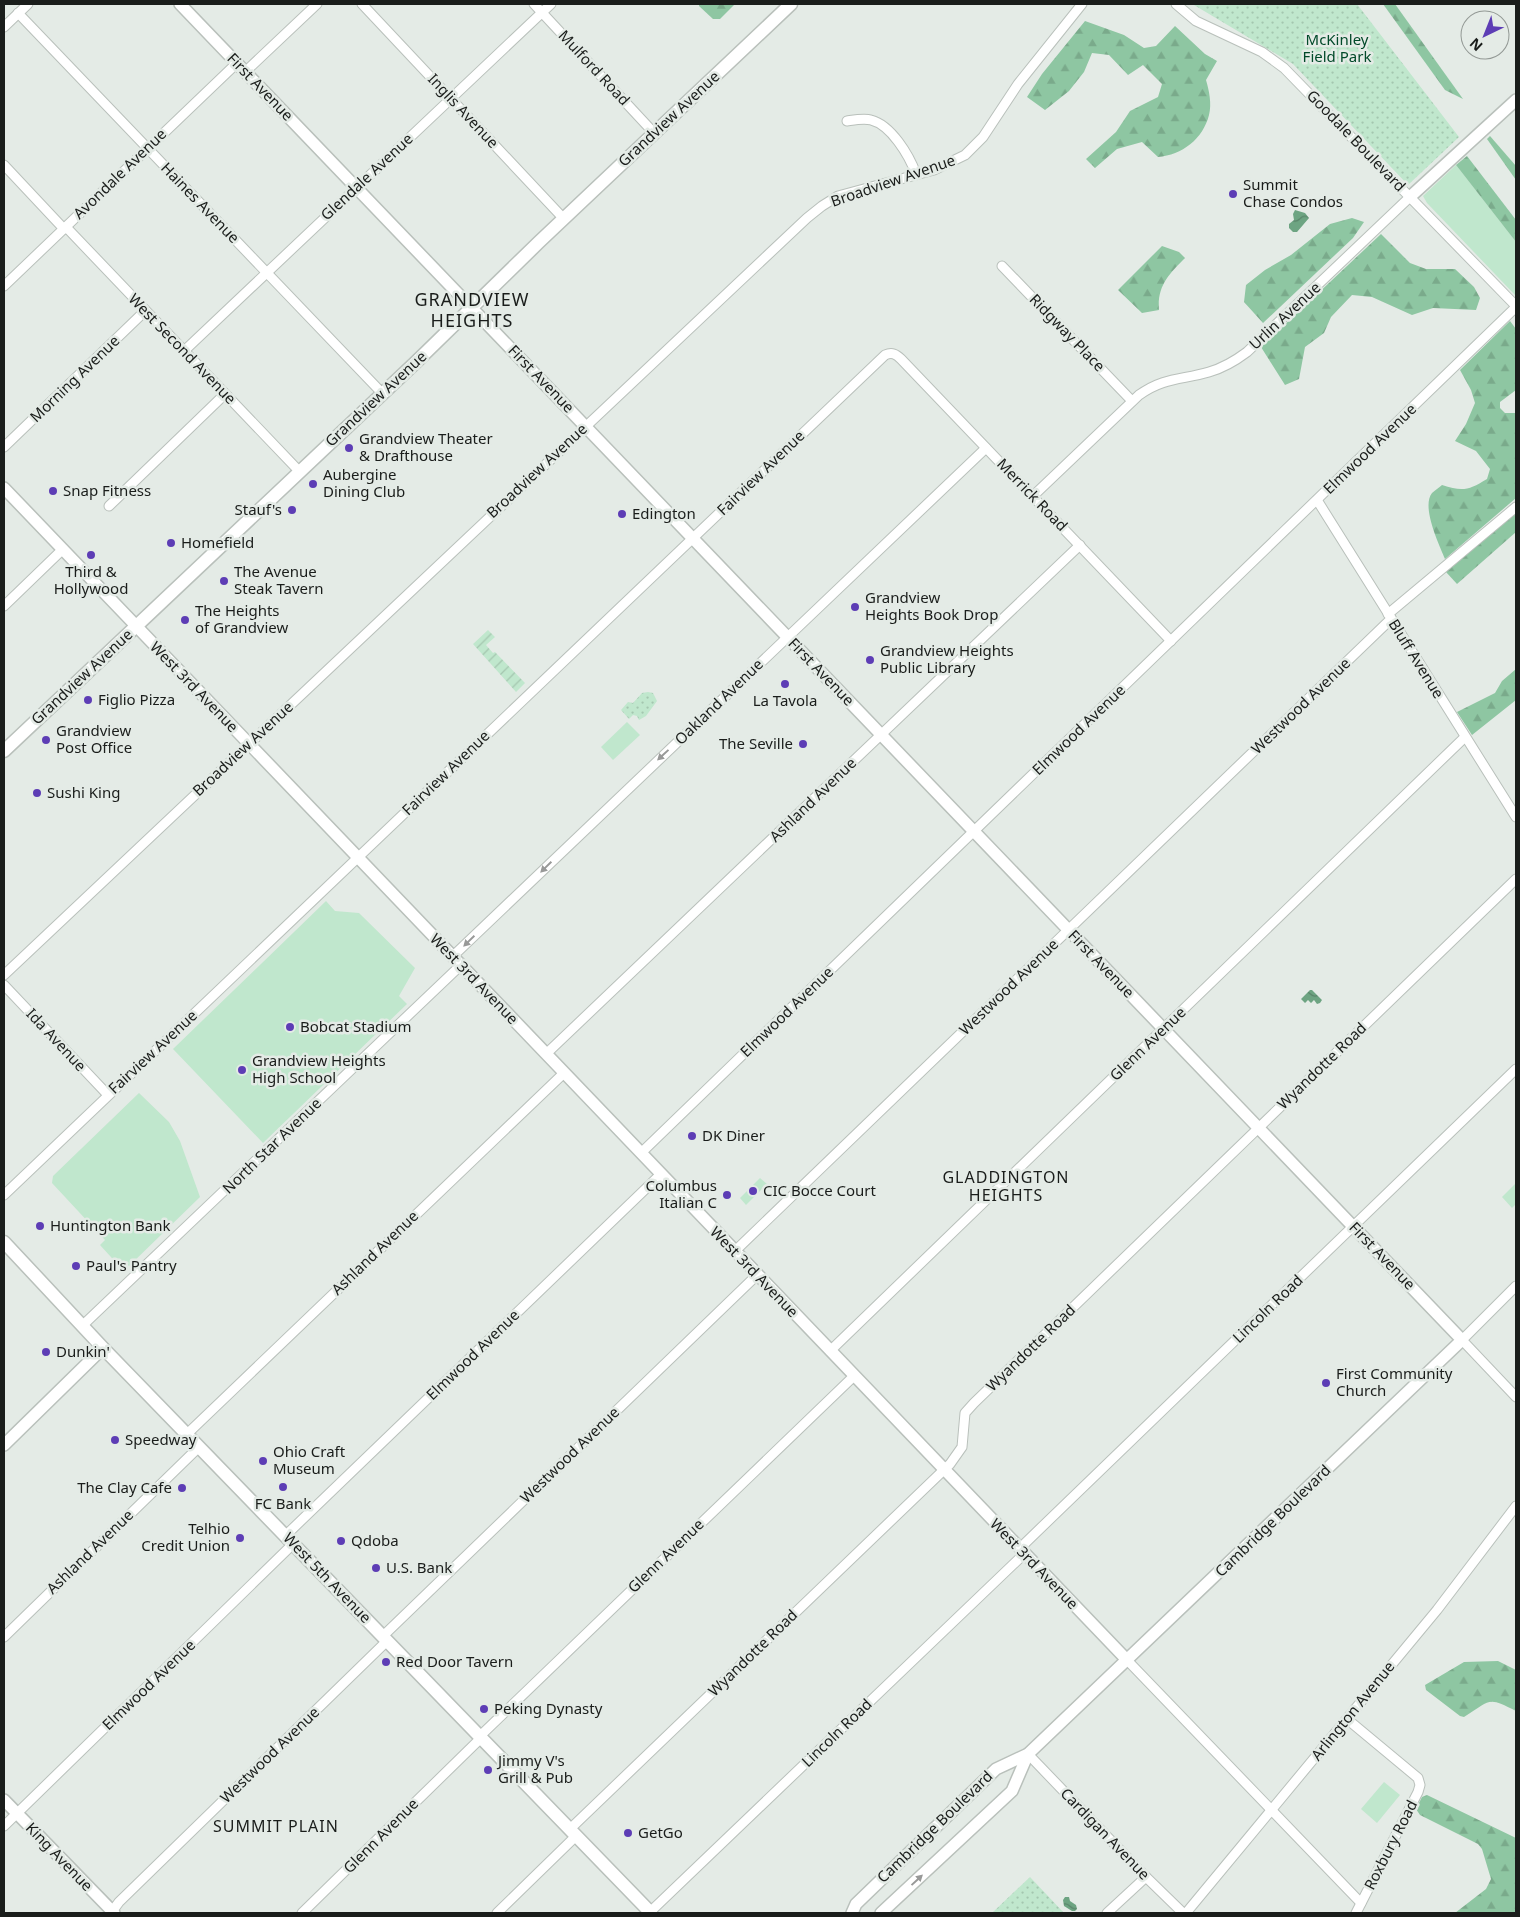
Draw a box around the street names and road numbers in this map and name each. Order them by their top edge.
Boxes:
street label: Mulford Road [555,25,635,109]
street label: First Avenue [223,48,298,125]
street label: Grandview Avenue [613,66,723,171]
street label: Inglis Avenue [424,69,503,152]
street label: Goodale Boulevard [1303,85,1411,196]
street label: Avondale Avenue [68,124,170,223]
street label: Glendale Avenue [316,128,417,224]
street label: Broadview Avenue [828,149,958,211]
street label: Haines Avenue [157,158,244,247]
street label: Urlin Avenue [1244,277,1324,354]
street label: West Second Avenue [125,289,241,408]
street label: Ridgway Place [1026,289,1110,375]
street label: Morning Avenue [25,330,123,426]
street label: First Avenue [504,340,579,417]
street label: Grandview Avenue [320,346,430,451]
street label: Elmwood Avenue [1318,399,1420,498]
street label: Broadview Avenue [482,418,591,522]
street label: Fairview Avenue [712,425,808,519]
street label: Merrick Road [993,454,1072,535]
street label: Bluff Avenue [1385,615,1449,702]
street label: Grandview Avenue [26,624,136,729]
street label: First Avenue [784,633,859,710]
street label: West 3rd Avenue [146,637,243,736]
street label: Westwood Avenue [1246,653,1354,758]
street label: Oakland Avenue [670,654,767,749]
street label: Elmwood Avenue [1027,680,1129,779]
street label: Broadview Avenue [188,696,297,800]
street label: Fairview Avenue [397,725,493,819]
street label: Ashland Avenue [765,753,860,846]
street label: First Avenue [1064,925,1139,1002]
street label: West 3rd Avenue [426,929,523,1028]
street label: Westwood Avenue [954,934,1062,1039]
street label: Elmwood Avenue [735,962,837,1061]
street label: Glenn Avenue [1105,1002,1190,1085]
street label: Ida Avenue [22,1004,91,1075]
street label: Fairview Avenue [104,1005,201,1098]
street label: Wyandotte Road [1272,1018,1370,1113]
street label: North Star Avenue [218,1093,325,1198]
street label: Ashland Avenue [327,1206,422,1299]
street label: First Avenue [1345,1217,1420,1294]
street label: West 3rd Avenue [706,1222,803,1321]
street label: Lincoln Road [1228,1270,1307,1347]
street label: Wyandotte Road [981,1300,1079,1395]
street label: Elmwood Avenue [421,1305,523,1404]
street label: Westwood Avenue [515,1402,623,1507]
street label: Cambridge Boulevard [1210,1460,1334,1581]
street label: Ashland Avenue [42,1505,137,1598]
street label: Glenn Avenue [623,1514,708,1597]
street label: West 3rd Avenue [986,1514,1083,1613]
street label: West 5th Avenue [279,1528,376,1627]
street label: Wyandotte Road [703,1605,801,1700]
street label: Elmwood Avenue [97,1635,199,1734]
street label: Arlington Avenue [1306,1657,1398,1764]
street label: Lincoln Road [797,1694,876,1771]
street label: Westwood Avenue [215,1702,323,1807]
street label: Cambridge Boulevard [872,1766,996,1887]
street label: Cardigan Avenue [1057,1783,1155,1884]
street label: Glenn Avenue [338,1793,422,1877]
street label: Roxbury Road [1359,1796,1421,1893]
street label: King Avenue [22,1818,98,1895]

